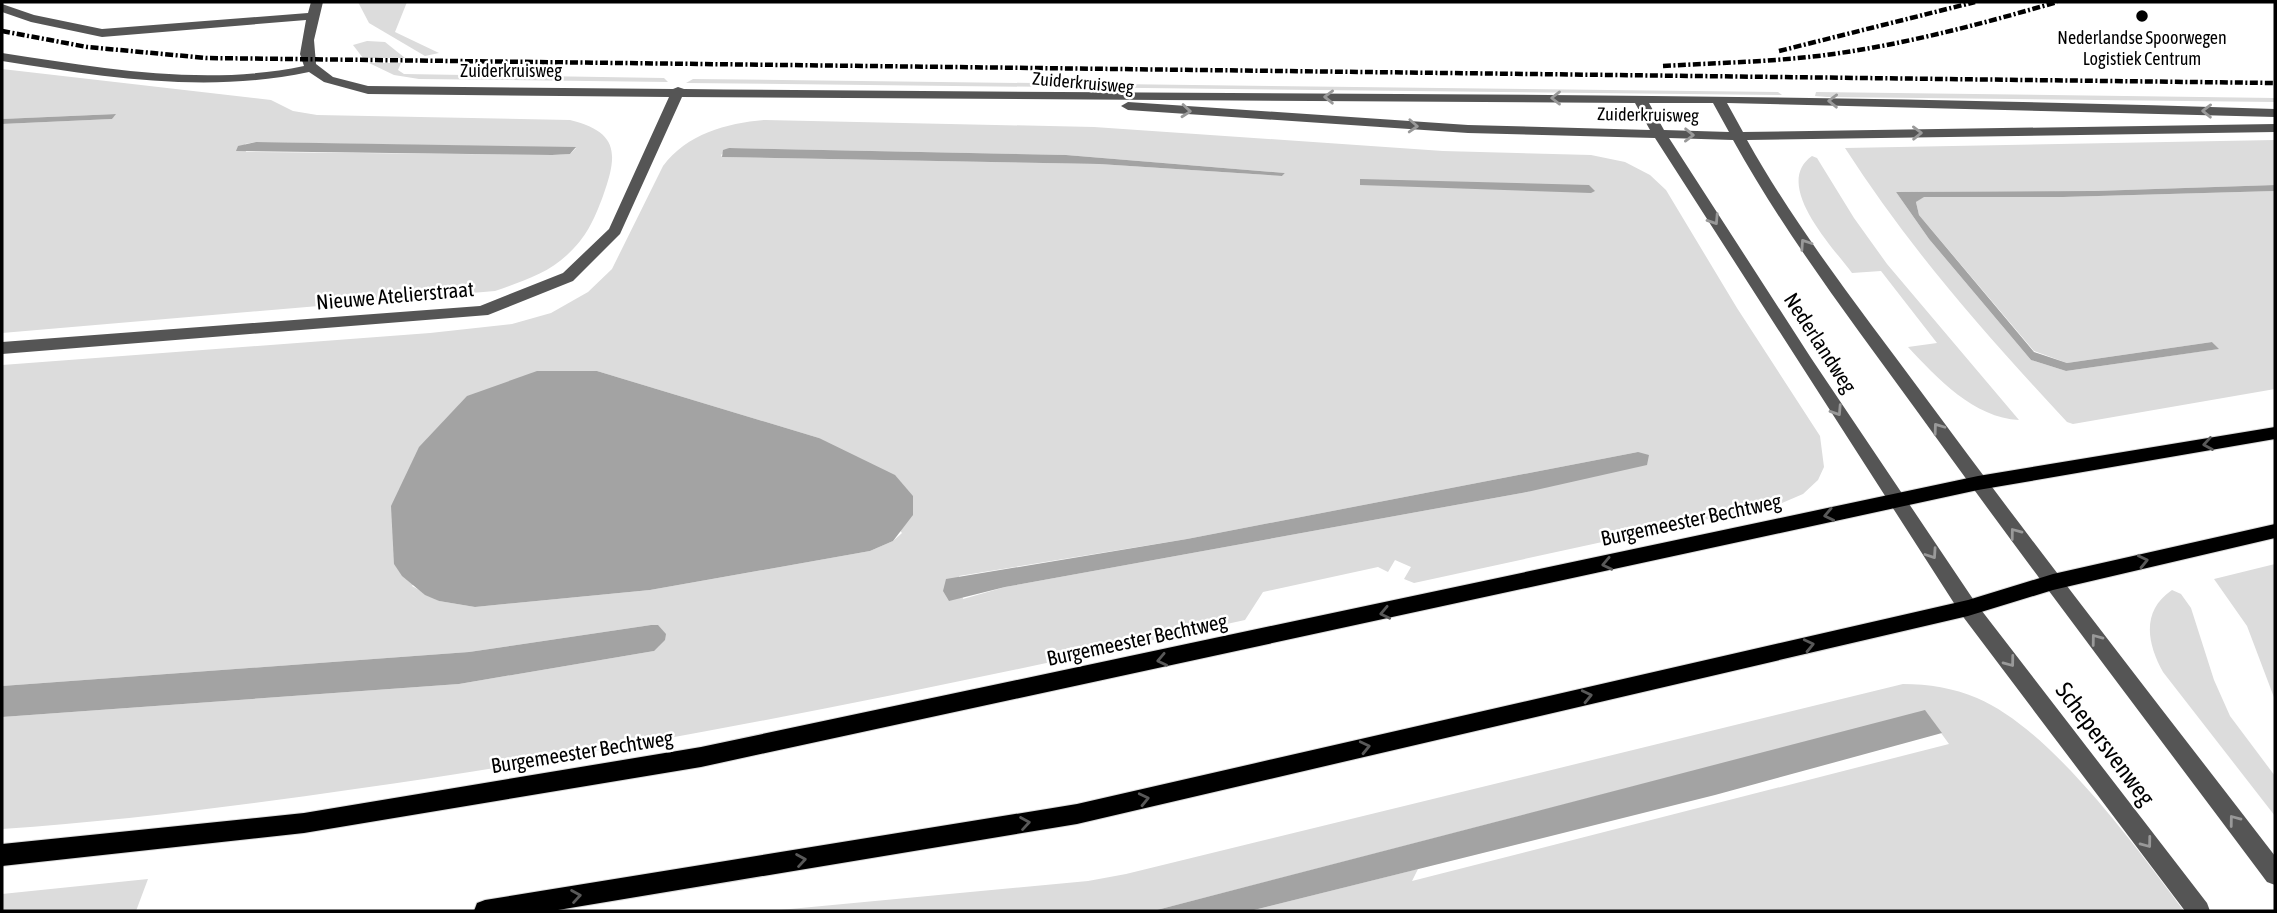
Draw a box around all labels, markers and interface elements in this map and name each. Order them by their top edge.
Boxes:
marker: Nederlandse Spoorwegen Logistiek Centrum [2134,8,2150,24]
place label: Nederlandse Spoorwegen Logistiek Centrum [2057,27,2227,69]
street label: Zuiderkruisweg [460,60,562,81]
street label: Zuiderkruisweg [1031,68,1135,97]
one-way arrow [1323,89,1334,104]
one-way arrow [1550,90,1561,106]
one-way arrow [1827,94,1838,109]
one-way arrow [1181,103,1192,118]
street label: Zuiderkruisweg [1597,103,1699,126]
one-way arrow [2201,103,2212,119]
one-way arrow [1407,119,1418,134]
one-way arrow [1912,125,1922,141]
one-way arrow [1684,127,1695,143]
one-way arrow [1706,212,1718,225]
one-way arrow [1800,238,1813,251]
street label: Nieuwe Atelierstraat [315,276,475,314]
street label: Nederlandweg [1780,288,1862,397]
one-way arrow [1829,403,1842,416]
one-way arrow [1933,423,1946,436]
one-way arrow [2202,436,2214,451]
street label: Burgemeester Bechtweg [1598,488,1783,550]
one-way arrow [1823,507,1835,521]
one-way arrow [2011,528,2024,540]
one-way arrow [1924,546,1936,559]
one-way arrow [1601,555,1613,570]
one-way arrow [2137,555,2149,569]
one-way arrow [1379,604,1391,619]
street label: Burgemeester Bechtweg [1044,608,1229,670]
one-way arrow [2092,634,2105,647]
one-way arrow [1803,639,1815,653]
one-way arrow [1156,651,1168,666]
one-way arrow [2001,655,2014,667]
street label: Schepersvenweg [2050,677,2161,811]
one-way arrow [1581,690,1593,704]
street label: Burgemeester Bechtweg [489,725,675,777]
one-way arrow [1359,741,1371,756]
one-way arrow [1138,792,1150,807]
one-way arrow [2229,815,2242,828]
one-way arrow [1019,816,1031,831]
one-way arrow [2139,836,2152,848]
one-way arrow [795,853,807,868]
one-way arrow [570,889,582,904]

